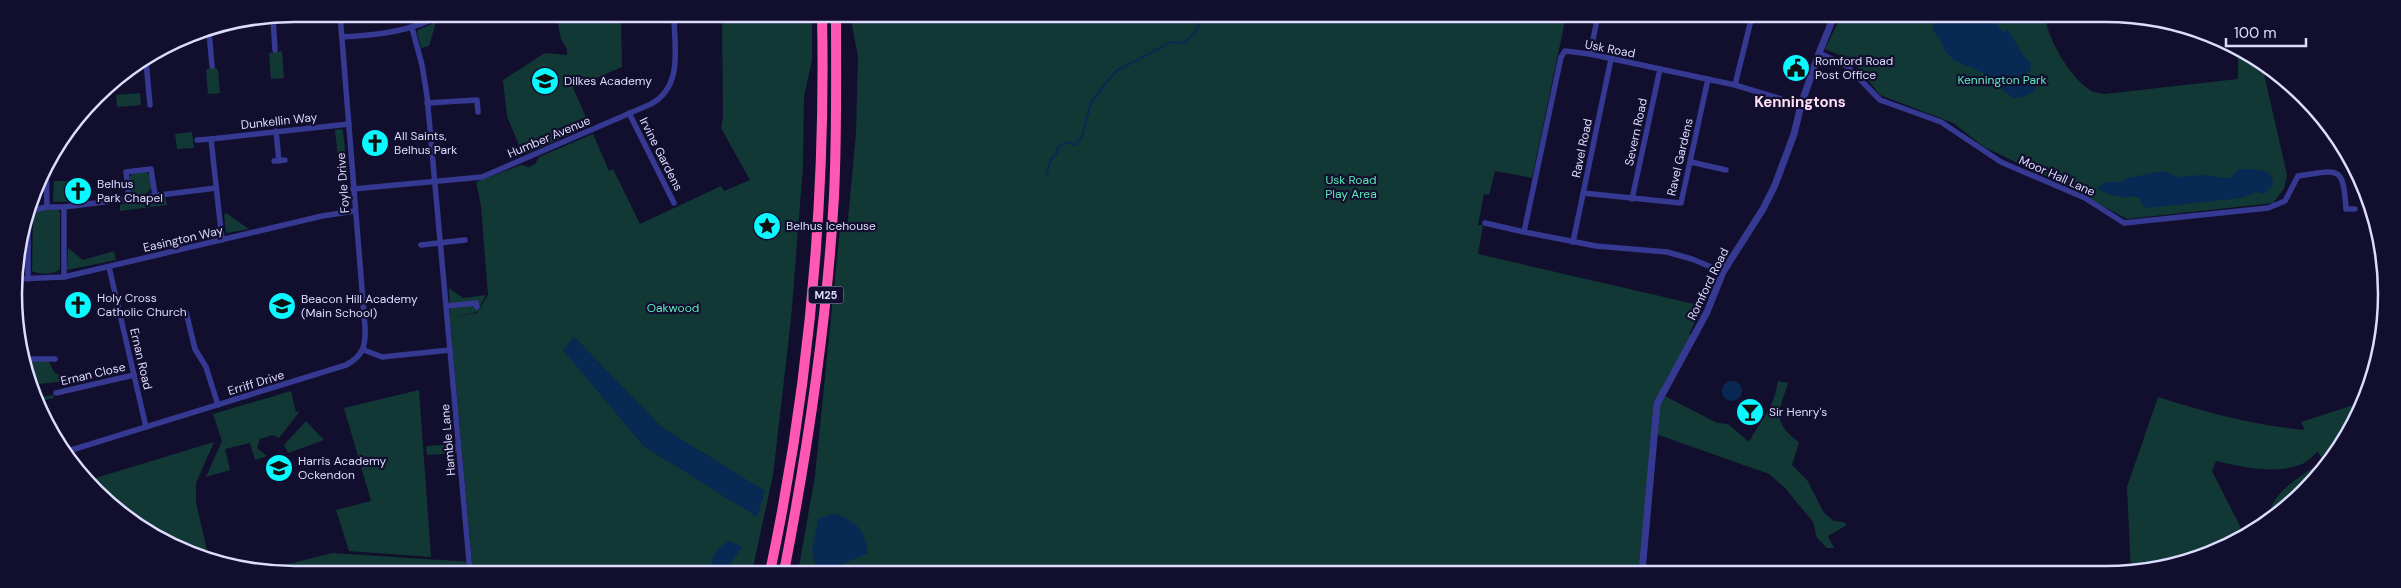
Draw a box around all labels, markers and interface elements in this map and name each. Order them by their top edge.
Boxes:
scale bar [2226,15,2306,47]
text: 100 m [2234,23,2277,43]
street label: Usk Road [1583,36,1637,62]
public building icon: Romford Road Post Office [1781,53,1811,83]
place label: Romford Road Post Office [1815,53,1893,83]
school or university icon: Dilkes Academy [530,66,560,96]
park label: Kennington Park [1957,72,2047,88]
place label: Dilkes Academy [564,73,652,89]
district label: Kenningtons [1754,92,1846,112]
street label: Severn Road [1621,97,1651,167]
street label: Dunkellin Way [240,109,318,133]
street label: Humber Avenue [505,112,593,162]
street label: Irvine Gardens [636,115,686,193]
street label: Ravel Road [1568,117,1596,179]
street label: Ravel Gardens [1663,117,1697,197]
church icon: All Saints, Belhus Park [360,128,390,158]
place label: All Saints, Belhus Park [394,128,457,158]
street label: Foyle Drive [333,152,353,214]
street label: Moor Hall Lane [2016,152,2098,200]
park label: Usk Road Play Area [1325,172,1377,202]
church icon: Belhus Park Chapel [63,176,93,206]
place label: Belhus Park Chapel [97,176,163,206]
place icon: Belhus Icehouse [752,211,782,241]
place label: Belhus Icehouse [786,218,876,234]
street label: Easington Way [141,222,225,256]
street label: Romford Road [1684,245,1732,323]
road number: M25 [808,286,844,304]
church icon: Holy Cross Catholic Church [63,290,93,320]
place label: Holy Cross Catholic Church [97,290,187,320]
school or university icon: Beacon Hill Academy (Main School) [267,291,297,321]
place label: Beacon Hill Academy (Main School) [301,291,418,321]
park label: Oakwood [647,300,699,316]
street label: Ernan Road [126,327,156,391]
street label: Ernan Close [59,359,127,389]
street label: Erriff Drive [226,367,286,399]
bar icon: Sir Henry's [1735,397,1765,427]
street label: Hamble Lane [437,403,459,477]
place label: Sir Henry's [1769,404,1827,420]
school or university icon: Harris Academy Ockendon [264,453,294,483]
place label: Harris Academy Ockendon [298,453,387,483]

